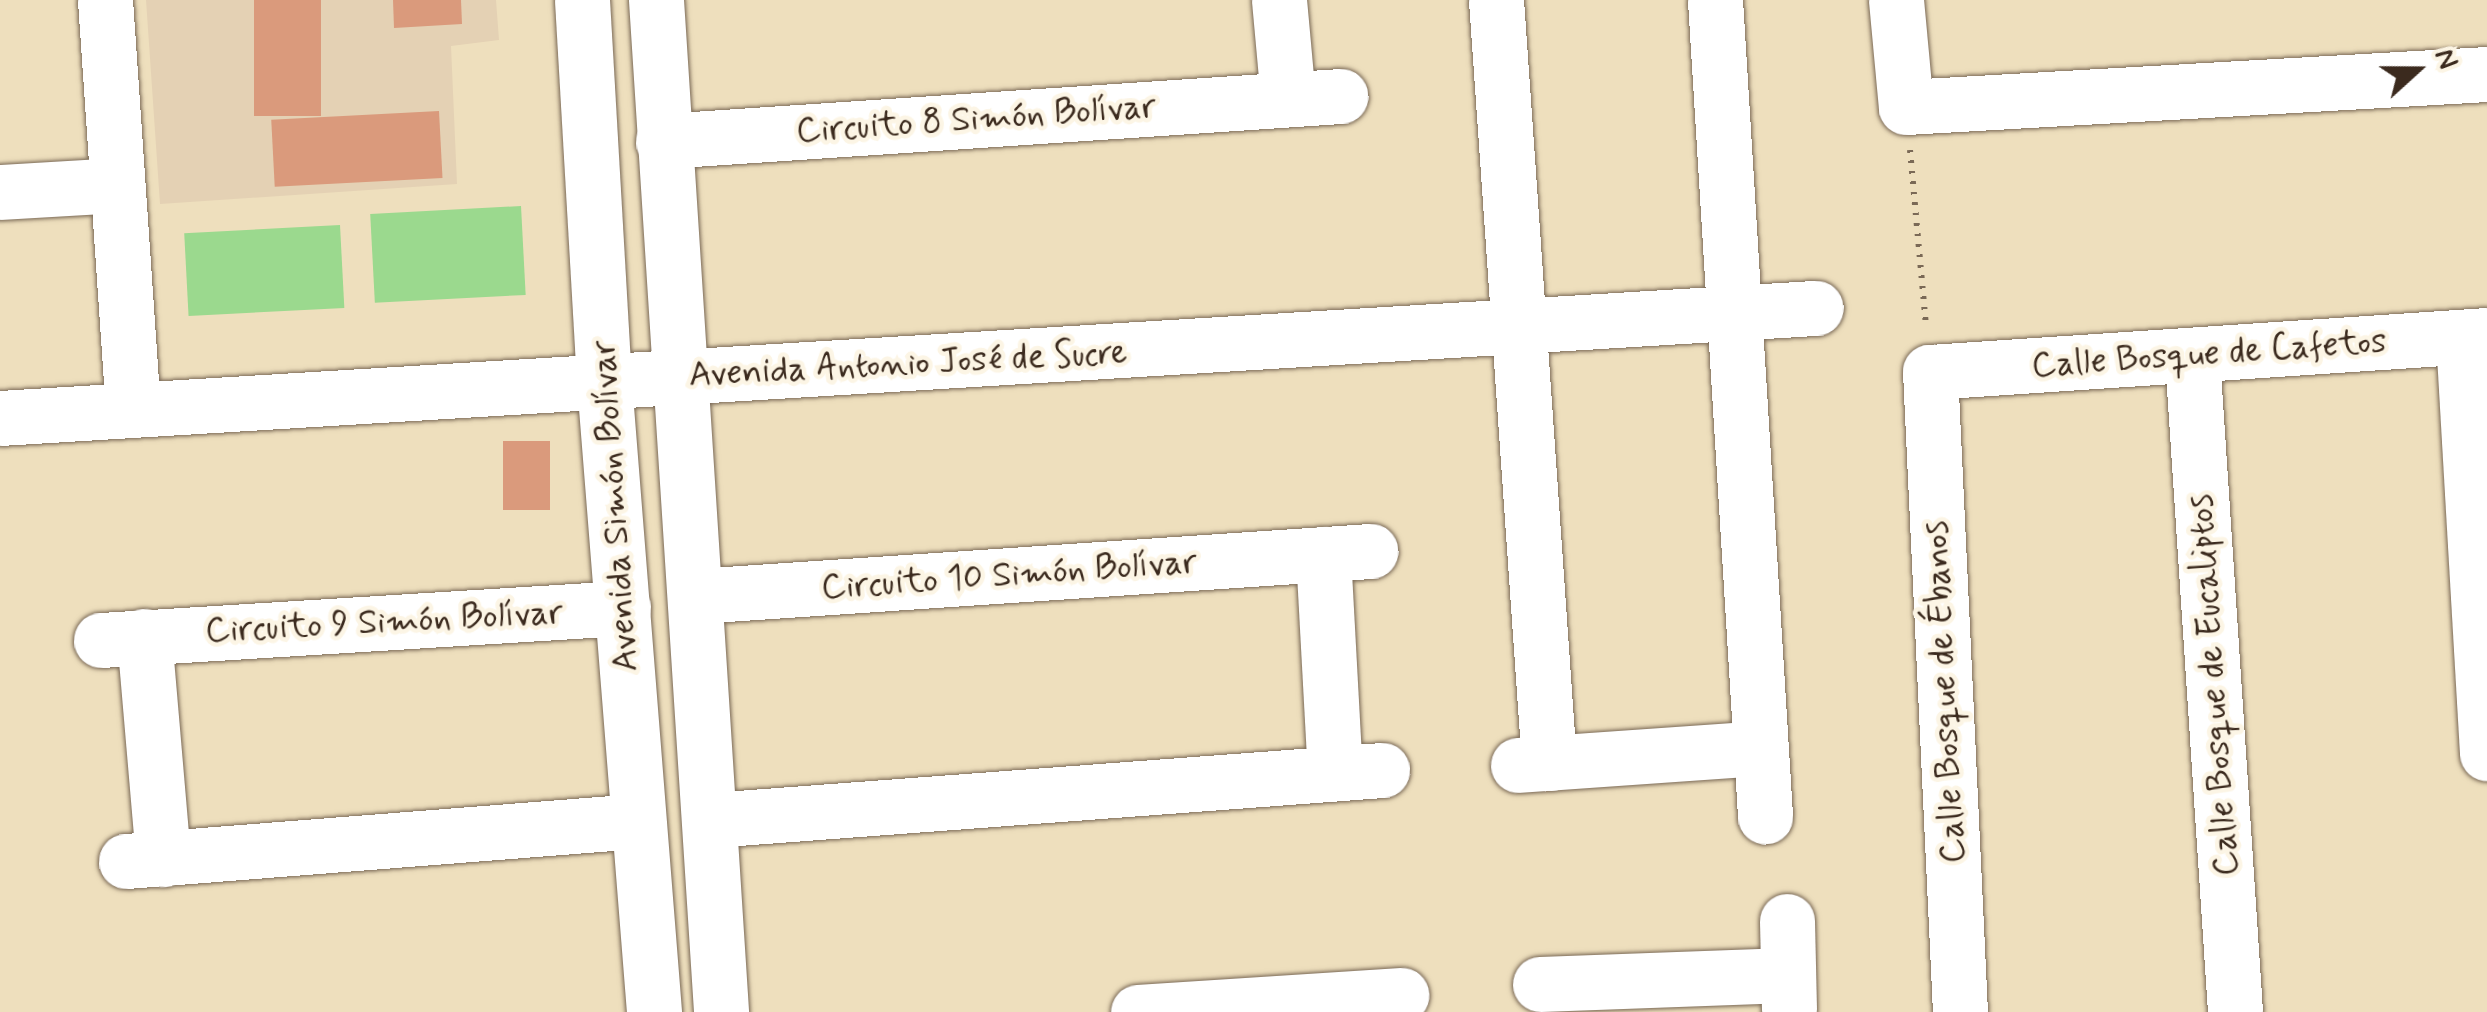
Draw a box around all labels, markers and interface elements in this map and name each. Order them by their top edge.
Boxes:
north arrow [2367,20,2467,120]
text: N [2425,44,2466,74]
street label: Circuito 8 Simón Bolívar [794,85,1158,153]
street label: Calle Bosque de Cafetos [2030,321,2388,387]
street label: Avenida Antonio José de Sucre [681,331,1135,397]
street label: Avenida Simón Bolívar [582,338,648,674]
street label: Calle Bosque de Eucaliptos [2180,494,2248,876]
street label: Calle Bosque de Ébanos [1915,521,1975,863]
street label: Circuito 10 Simón Bolívar [819,541,1199,609]
street label: Circuito 9 Simón Bolívar [203,592,565,652]

